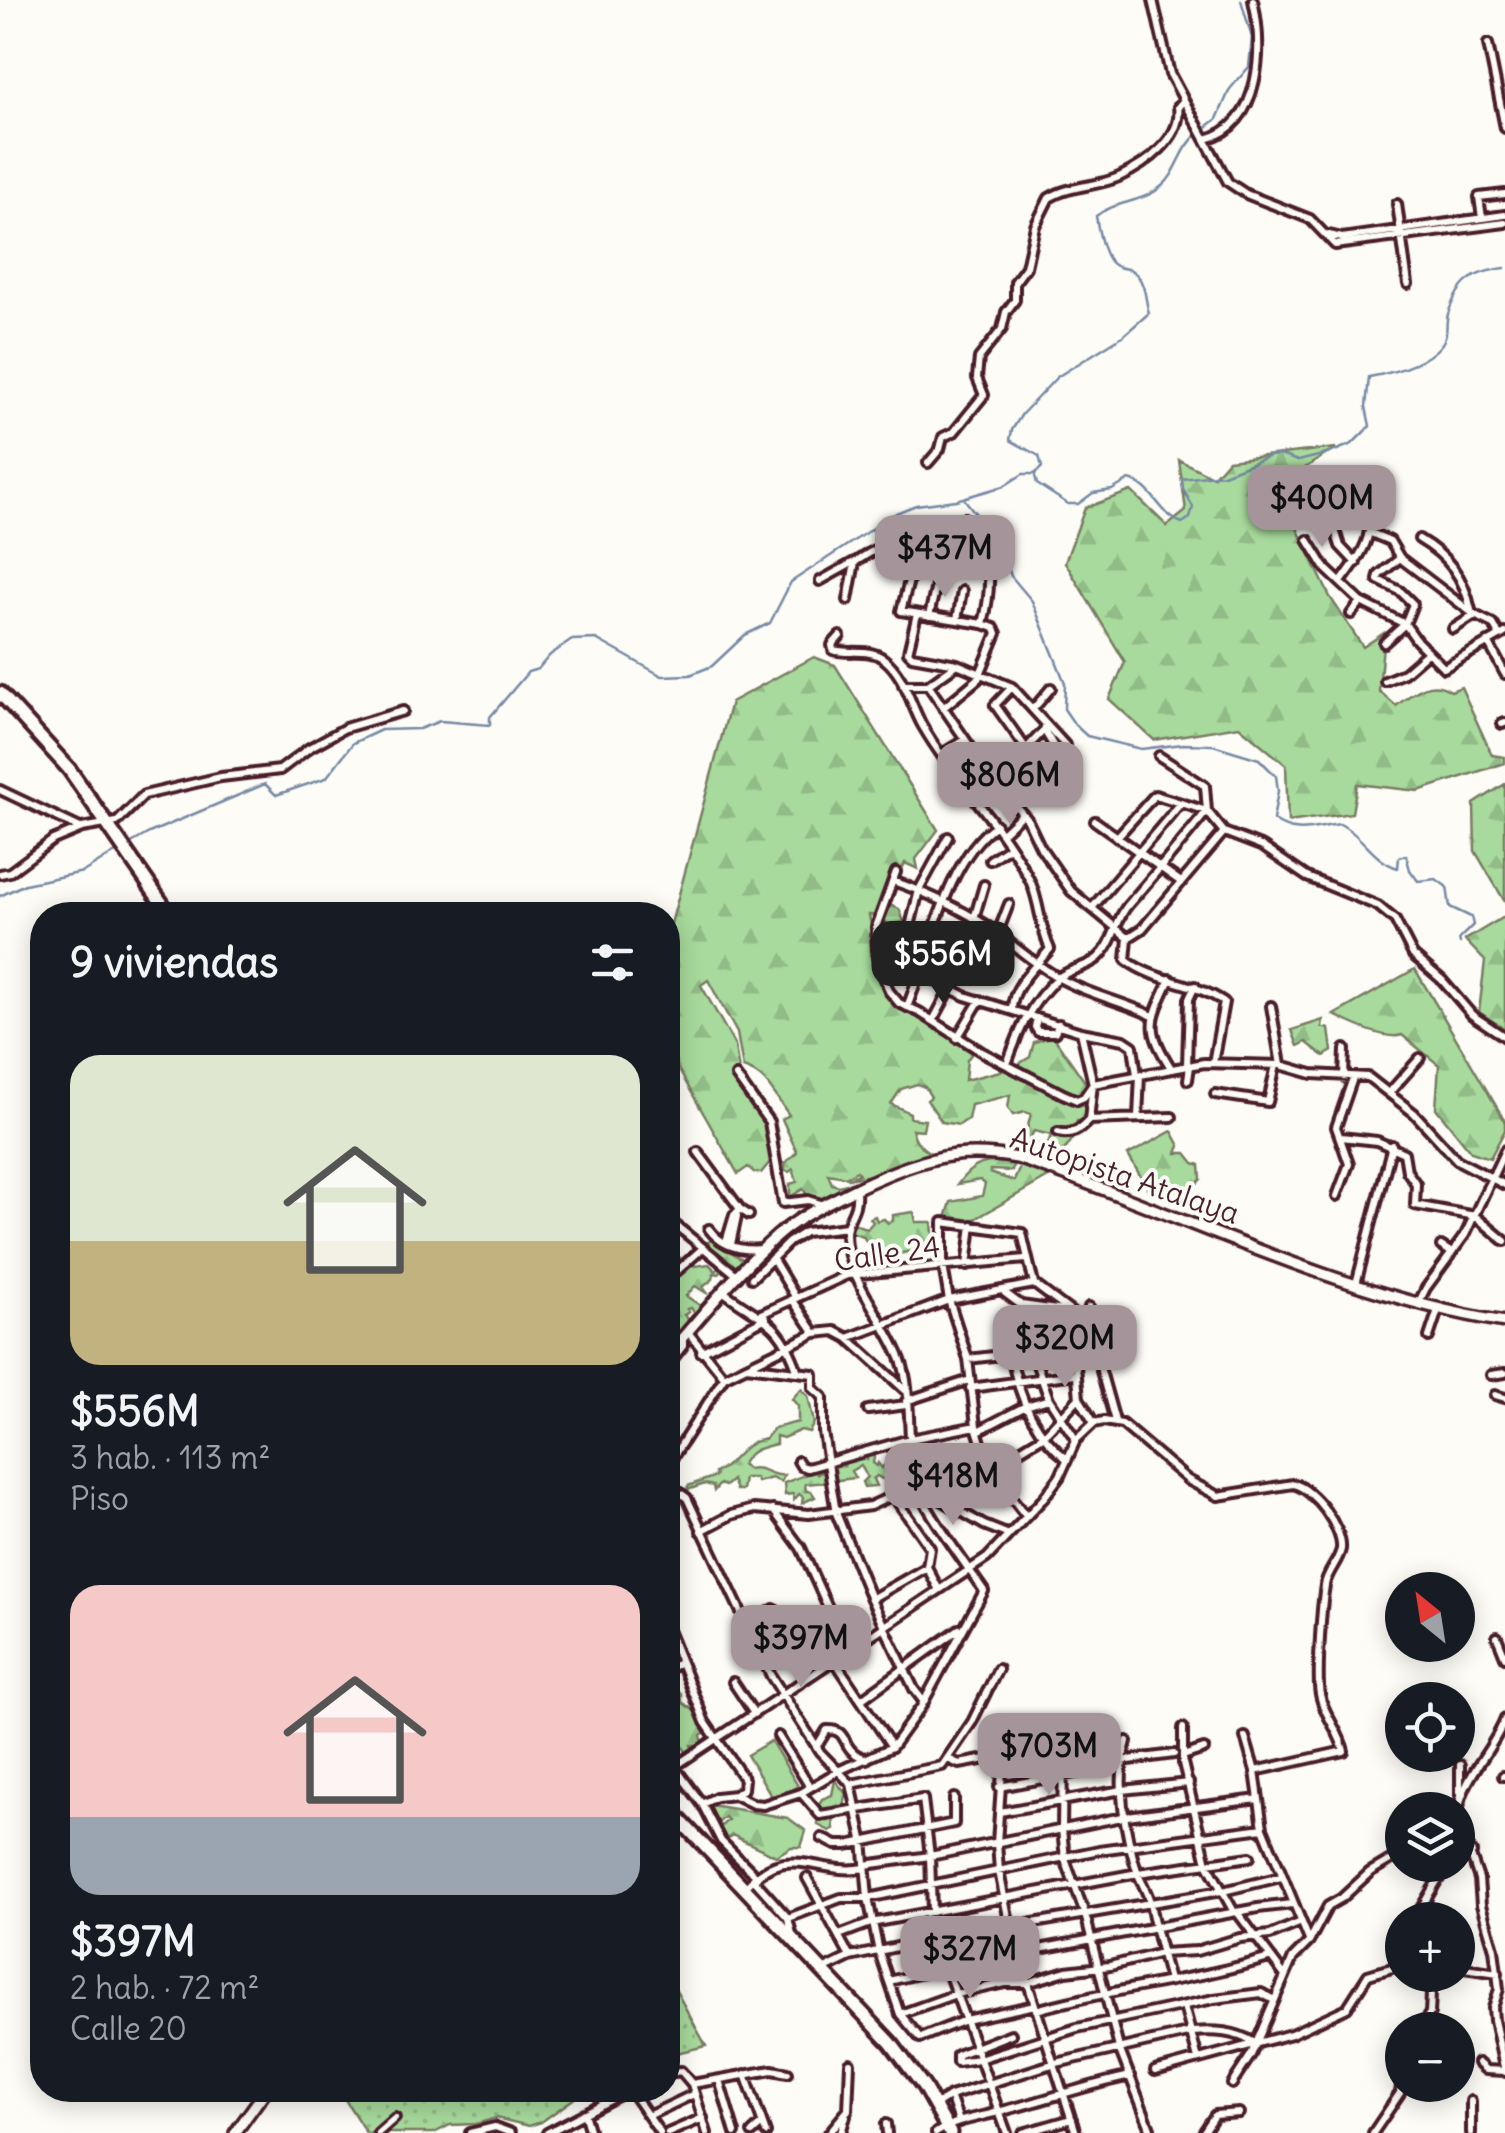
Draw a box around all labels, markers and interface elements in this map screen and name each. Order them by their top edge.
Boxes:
pin: $400M [1252,465,1392,550]
text: $400M [1270,477,1374,518]
pin: $437M [875,515,1015,600]
text: $437M [897,527,993,568]
pin: $806M [940,742,1080,827]
text: $806M [959,754,1061,795]
pin: $556M [873,921,1013,1006]
text: $556M [894,933,992,974]
icon: filters [585,935,640,990]
text: 9 viviendas [70,936,278,988]
street label: Autopista Atalaya [1005,1118,1245,1232]
icon: home [265,1120,445,1300]
street label: Calle 24 [832,1227,942,1279]
pin: $320M [995,1305,1135,1390]
text: $320M [1015,1317,1115,1358]
text: $556M [70,1385,200,1437]
text: 3 hab. · 113 m² [70,1437,270,1478]
pin: $418M [883,1443,1023,1528]
text: $418M [906,1455,1000,1496]
text: Piso [70,1478,129,1519]
north arrow [1385,1572,1475,1662]
map controls [1385,1572,1475,2102]
pin: $397M [731,1605,871,1690]
text: $397M [753,1617,849,1658]
icon: home [265,1650,445,1830]
button: locate [1385,1682,1475,1772]
pin: $703M [979,1713,1119,1798]
text: $703M [1000,1725,1098,1766]
button: layers [1385,1792,1475,1882]
button: + [1385,1902,1475,1992]
text: $397M [70,1915,196,1967]
pin: $327M [900,1916,1040,2001]
text: $327M [922,1928,1018,1969]
text: 2 hab. · 72 m² [70,1967,259,2008]
text: Calle 20 [70,2008,187,2049]
button: − [1385,2012,1475,2102]

